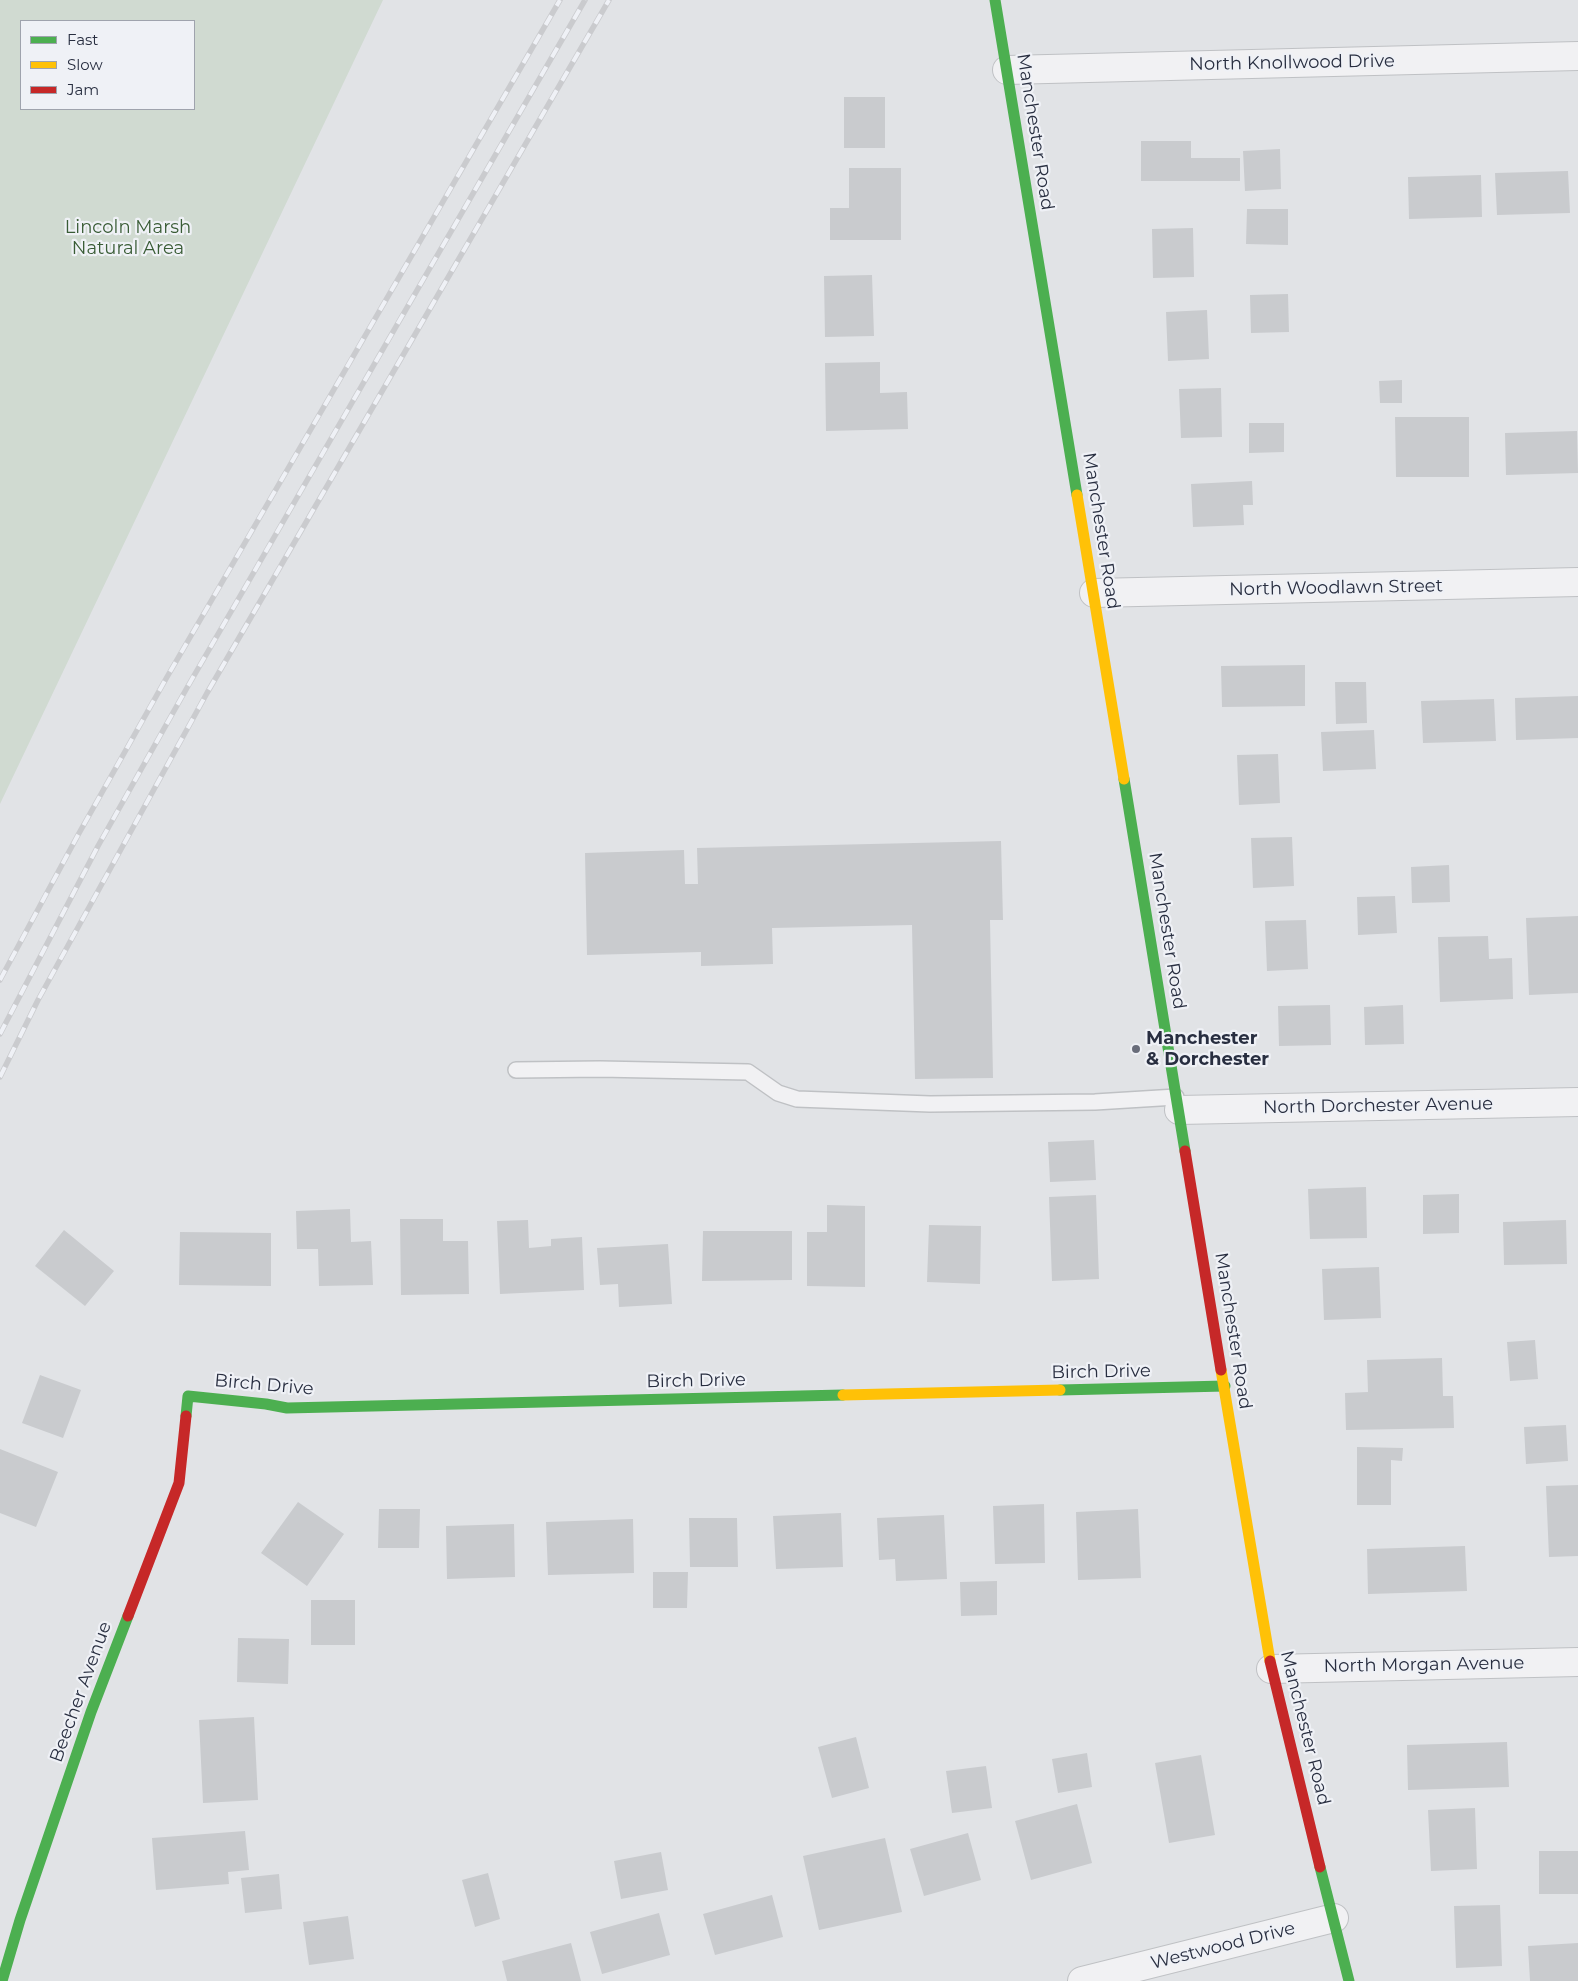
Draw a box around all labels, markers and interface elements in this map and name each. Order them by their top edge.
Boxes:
legend [20,20,195,110]
text: Fast [67,30,98,49]
street label: North Knollwood Drive [1189,50,1395,76]
street label: Manchester Road [1012,52,1058,212]
text: Slow [67,55,103,74]
text: Jam [67,80,99,99]
park label: Lincoln Marsh Natural Area [65,217,191,260]
street label: Manchester Road [1078,451,1124,611]
street label: North Woodlawn Street [1229,575,1443,601]
street label: Manchester Road [1144,851,1190,1011]
place label: Manchester & Dorchester [1146,1028,1269,1070]
marker: Manchester & Dorchester [1130,1043,1142,1055]
street label: North Dorchester Avenue [1263,1093,1493,1119]
street label: Manchester Road [1210,1251,1256,1411]
street label: Birch Drive [1051,1360,1151,1384]
street label: Birch Drive [646,1369,746,1393]
street label: Birch Drive [214,1370,314,1400]
street label: Beecher Avenue [46,1619,116,1765]
street label: Manchester Road [1275,1648,1335,1808]
street label: North Morgan Avenue [1323,1652,1525,1678]
street label: Westwood Drive [1149,1918,1297,1974]

